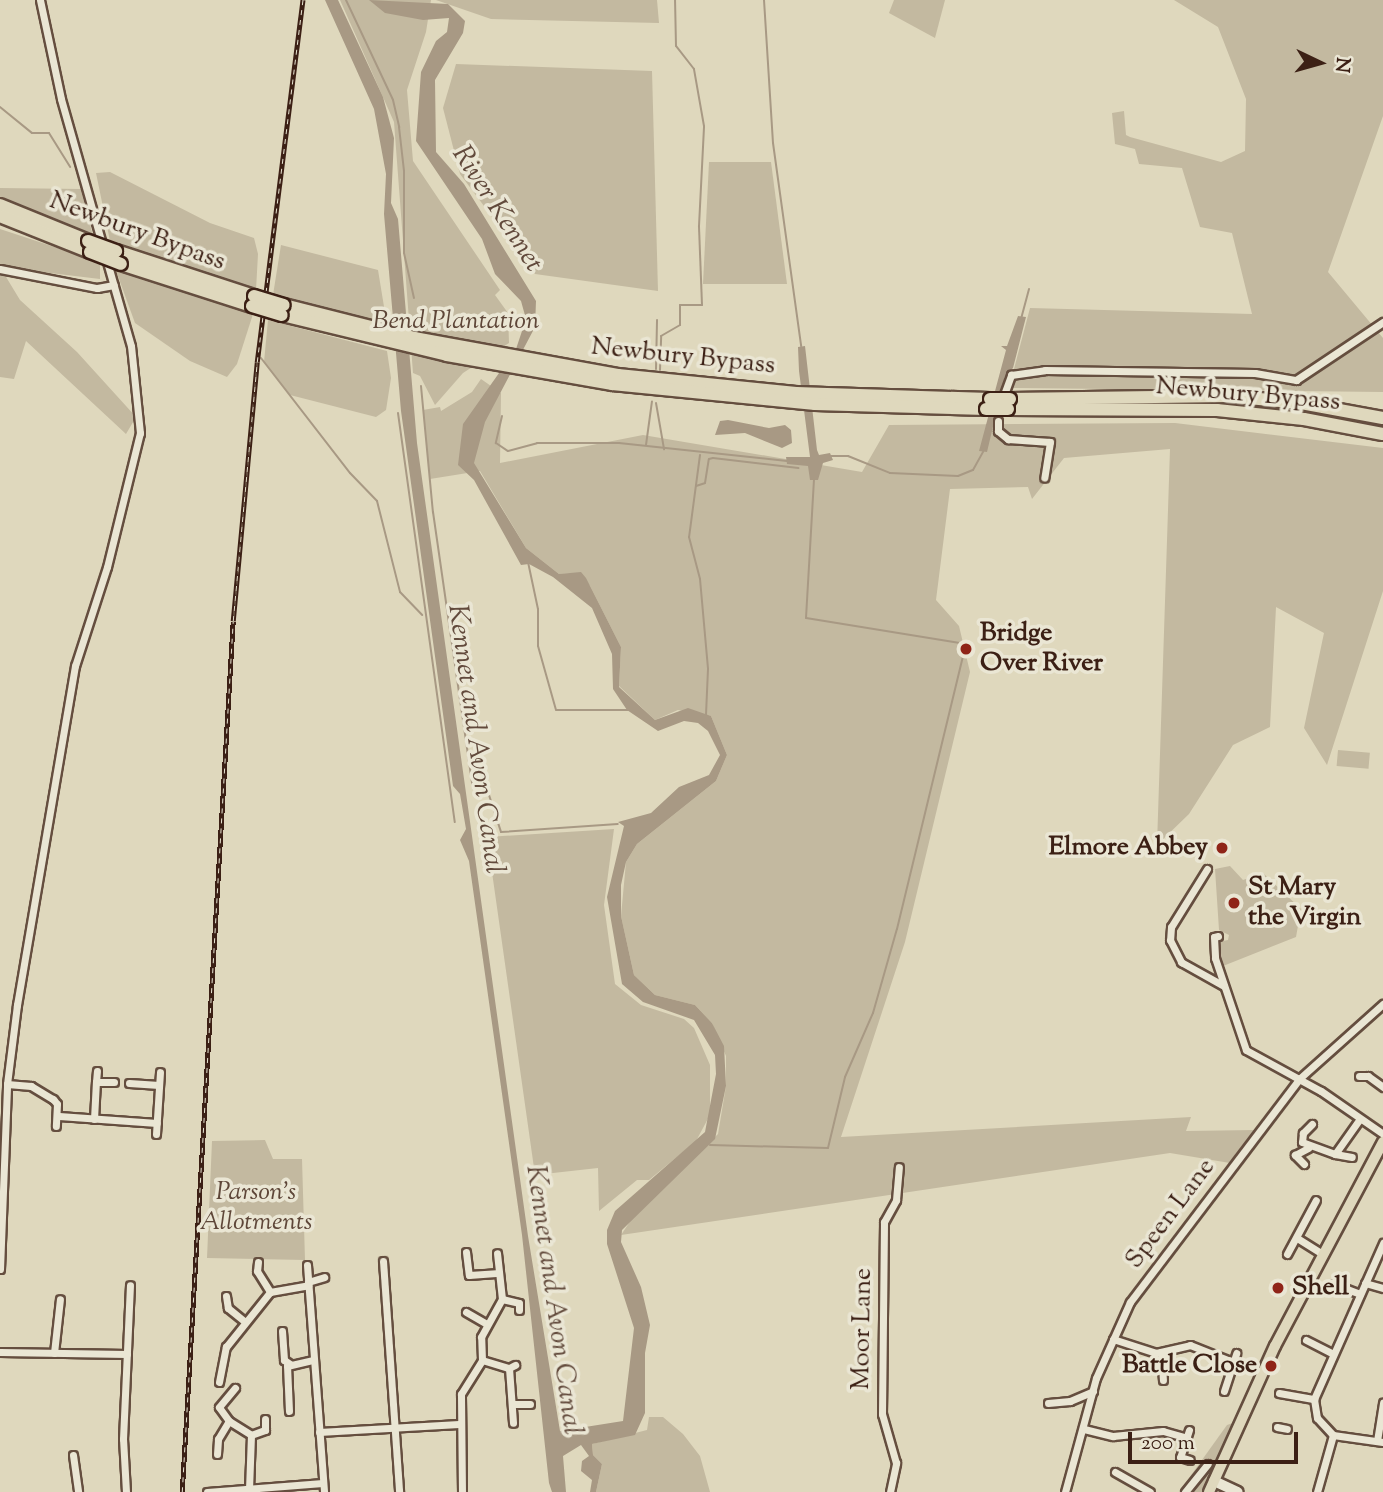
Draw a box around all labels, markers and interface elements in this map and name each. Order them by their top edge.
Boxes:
north arrow [1285,28,1355,98]
text: N [1327,56,1356,74]
water label: River Kennet [444,140,550,278]
street label: Newbury Bypass [45,186,229,278]
park label: Bend Plantation [373,306,539,338]
street label: Newbury Bypass [589,332,777,382]
street label: Newbury Bypass [1155,371,1341,419]
water label: Kennet and Avon Canal [439,602,511,876]
place label: Bridge Over River [980,618,1103,680]
marker: Bridge Over River [958,641,974,657]
place label: Elmore Abbey [1048,832,1208,864]
marker: Elmore Abbey [1214,840,1230,856]
place label: St Mary the Virgin [1248,872,1361,934]
marker: St Mary the Virgin [1226,895,1242,911]
street label: Speen Lane [1119,1153,1223,1275]
water label: Kennet and Avon Canal [517,1163,589,1437]
park label: Parson's Allotments [200,1177,312,1238]
street label: Moor Lane [846,1268,880,1390]
place label: Shell [1292,1272,1349,1304]
marker: Shell [1270,1280,1286,1296]
place label: Battle Close [1122,1350,1257,1382]
marker: Battle Close [1263,1358,1279,1374]
scale bar [1131,1418,1301,1462]
text: 200 m [1141,1429,1195,1459]

